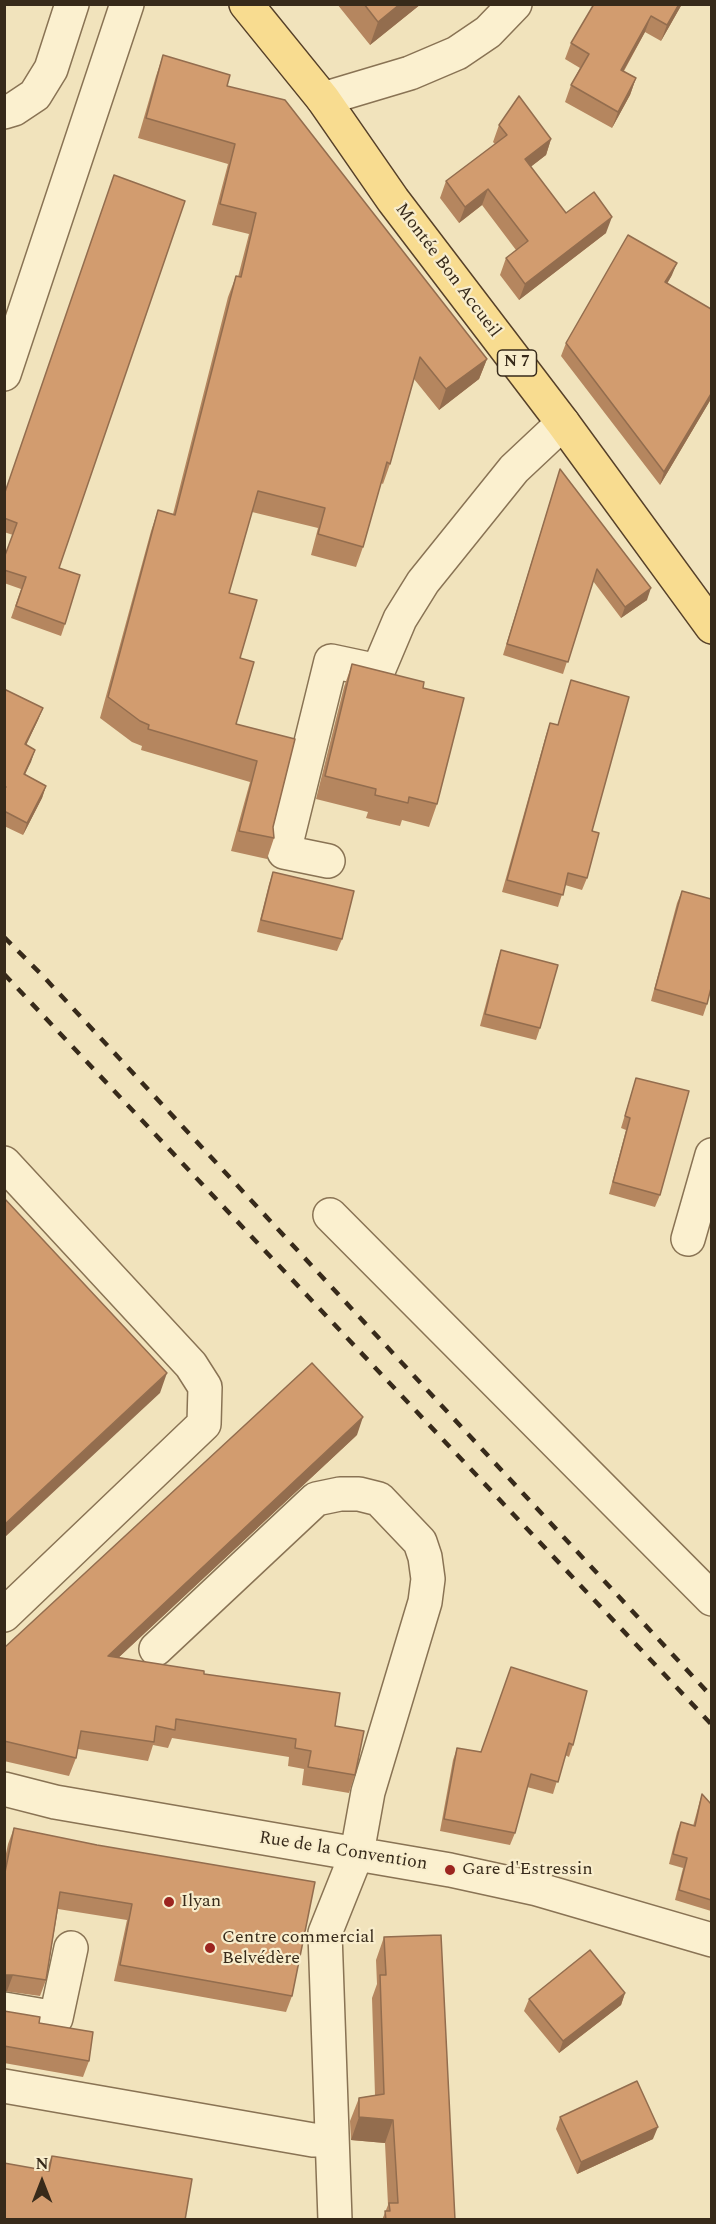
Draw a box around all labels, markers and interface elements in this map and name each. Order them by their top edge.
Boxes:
street label: Montée Bon Accueil [389,200,505,342]
road number: N 7 [498,350,536,376]
street label: Rue de la Convention [257,1828,429,1876]
place label: Gare d'Estressin [462,1859,593,1881]
marker: Gare d'Estressin [443,1863,457,1877]
place label: Ilyan [181,1891,221,1913]
marker: Ilyan [162,1895,176,1909]
place label: Centre commercial Belvédère [222,1927,375,1970]
marker: Centre commercial Belvédère [203,1941,217,1955]
north arrow [12,2152,72,2212]
text: N [35,2152,49,2176]

